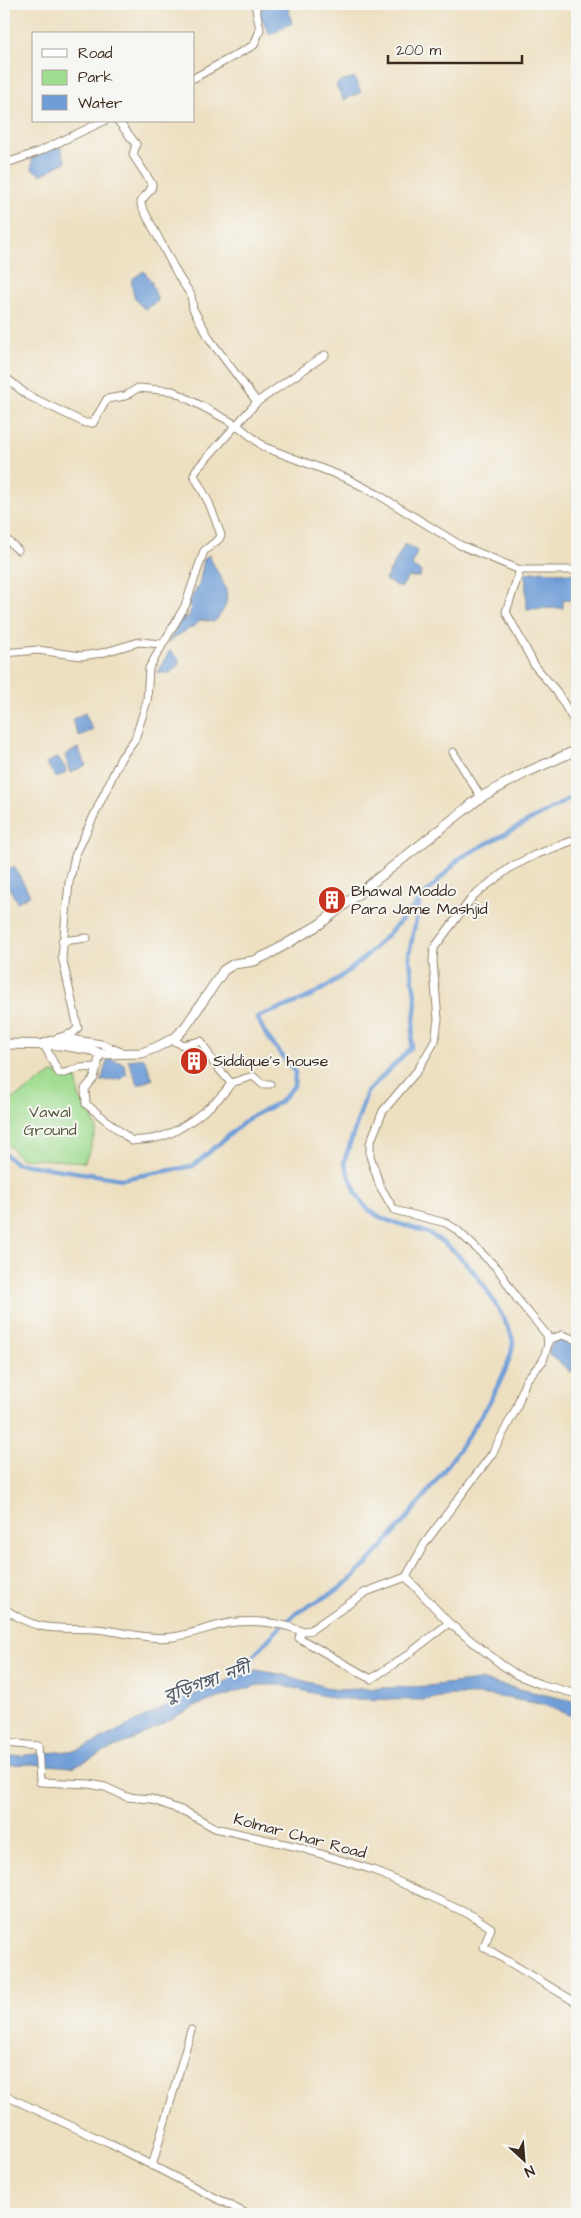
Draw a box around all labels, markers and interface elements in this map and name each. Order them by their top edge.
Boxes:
legend [32,32,195,122]
scale bar [388,32,522,64]
text: 200 m [396,40,442,61]
text: Road [78,43,113,64]
text: Park [78,67,113,88]
text: Water [78,93,122,114]
place label: Bhawal Moddo Para Jame Mashjid [351,880,488,920]
building icon: Bhawal Moddo Para Jame Mashjid [317,885,347,915]
building icon: Siddique's house [179,1046,209,1076]
place label: Siddique's house [213,1050,329,1072]
park label: Vawal Ground [23,1101,77,1141]
water label: বুড়িগঙ্গা নদী [160,1654,257,1709]
street label: Kolmar Char Road [231,1808,369,1864]
north arrow [498,2136,548,2186]
text: N [521,2160,538,2182]

